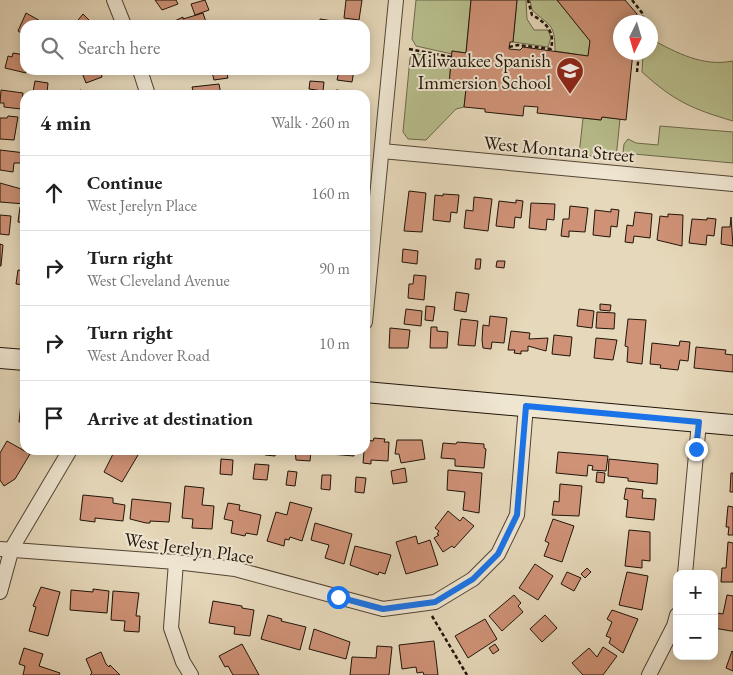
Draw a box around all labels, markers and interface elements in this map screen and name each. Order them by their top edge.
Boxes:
north arrow [613,15,658,60]
search box [20,20,370,75]
icon: search [38,34,66,62]
text: Search here [78,35,160,60]
place label: Milwaukee Spanish Immersion School [410,48,551,95]
school or university icon: Milwaukee Spanish Immersion School [555,56,585,95]
text: 4 min [40,109,91,136]
text: Walk · 260 m [271,112,350,133]
street label: West Montana Street [482,130,636,168]
text: Continue [87,170,162,195]
icon: ahead [40,179,68,207]
text: 160 m [311,183,350,204]
text: West Jerelyn Place [87,195,197,216]
text: Turn right [87,245,173,270]
icon: right [40,254,68,282]
text: 90 m [319,258,350,279]
text: West Cleveland Avenue [87,270,230,291]
text: Turn right [87,320,173,345]
icon: right [40,329,68,357]
text: 10 m [319,333,350,354]
text: West Andover Road [87,345,210,366]
icon: arrive [40,404,68,432]
text: Arrive at destination [87,406,253,431]
route end [685,438,708,461]
street label: West Jerelyn Place [123,527,255,569]
map controls [673,570,718,660]
button: + [673,570,718,615]
route start [327,586,350,609]
button: − [673,615,718,660]

